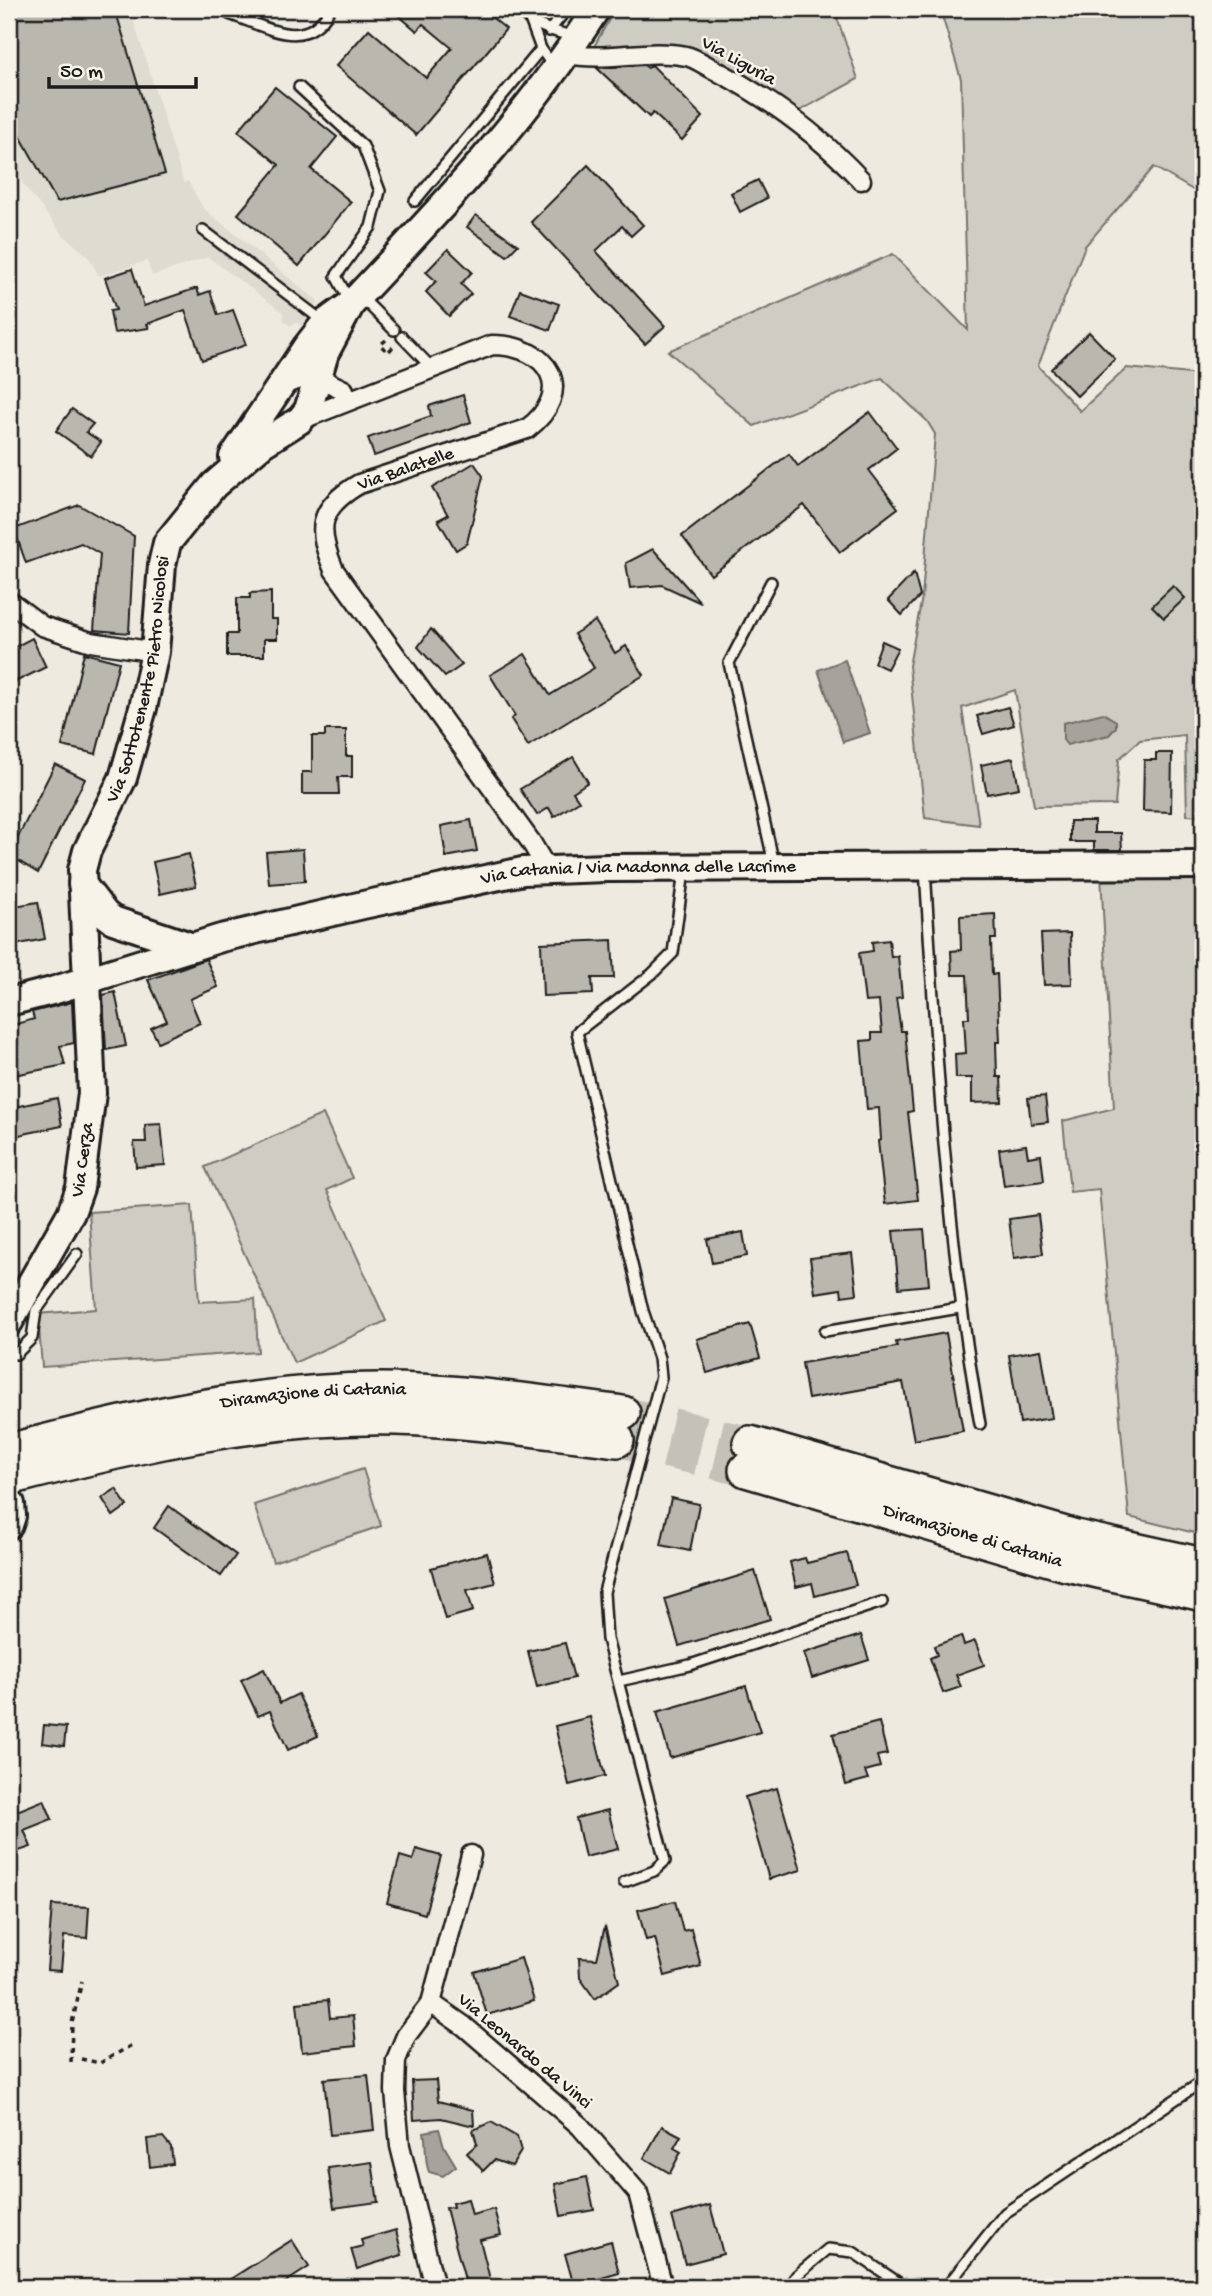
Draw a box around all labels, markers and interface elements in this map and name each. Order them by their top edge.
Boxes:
street label: Via Liguria [696,32,781,93]
scale bar [49,46,196,90]
text: 50 m [60,61,103,86]
street label: Via Balatelle [354,443,457,498]
street label: Via Sottotenente Pietro Nicolosi [101,554,175,808]
street label: Via Catania / Via Madonna delle Lacrime [478,856,796,891]
street label: Via Cerza [66,1120,100,1202]
street label: Diramazione di Catania [217,1378,408,1415]
street label: Diramazione di Catania [878,1499,1066,1574]
street label: Via Leonardo da Vinci [451,1988,596,2115]

